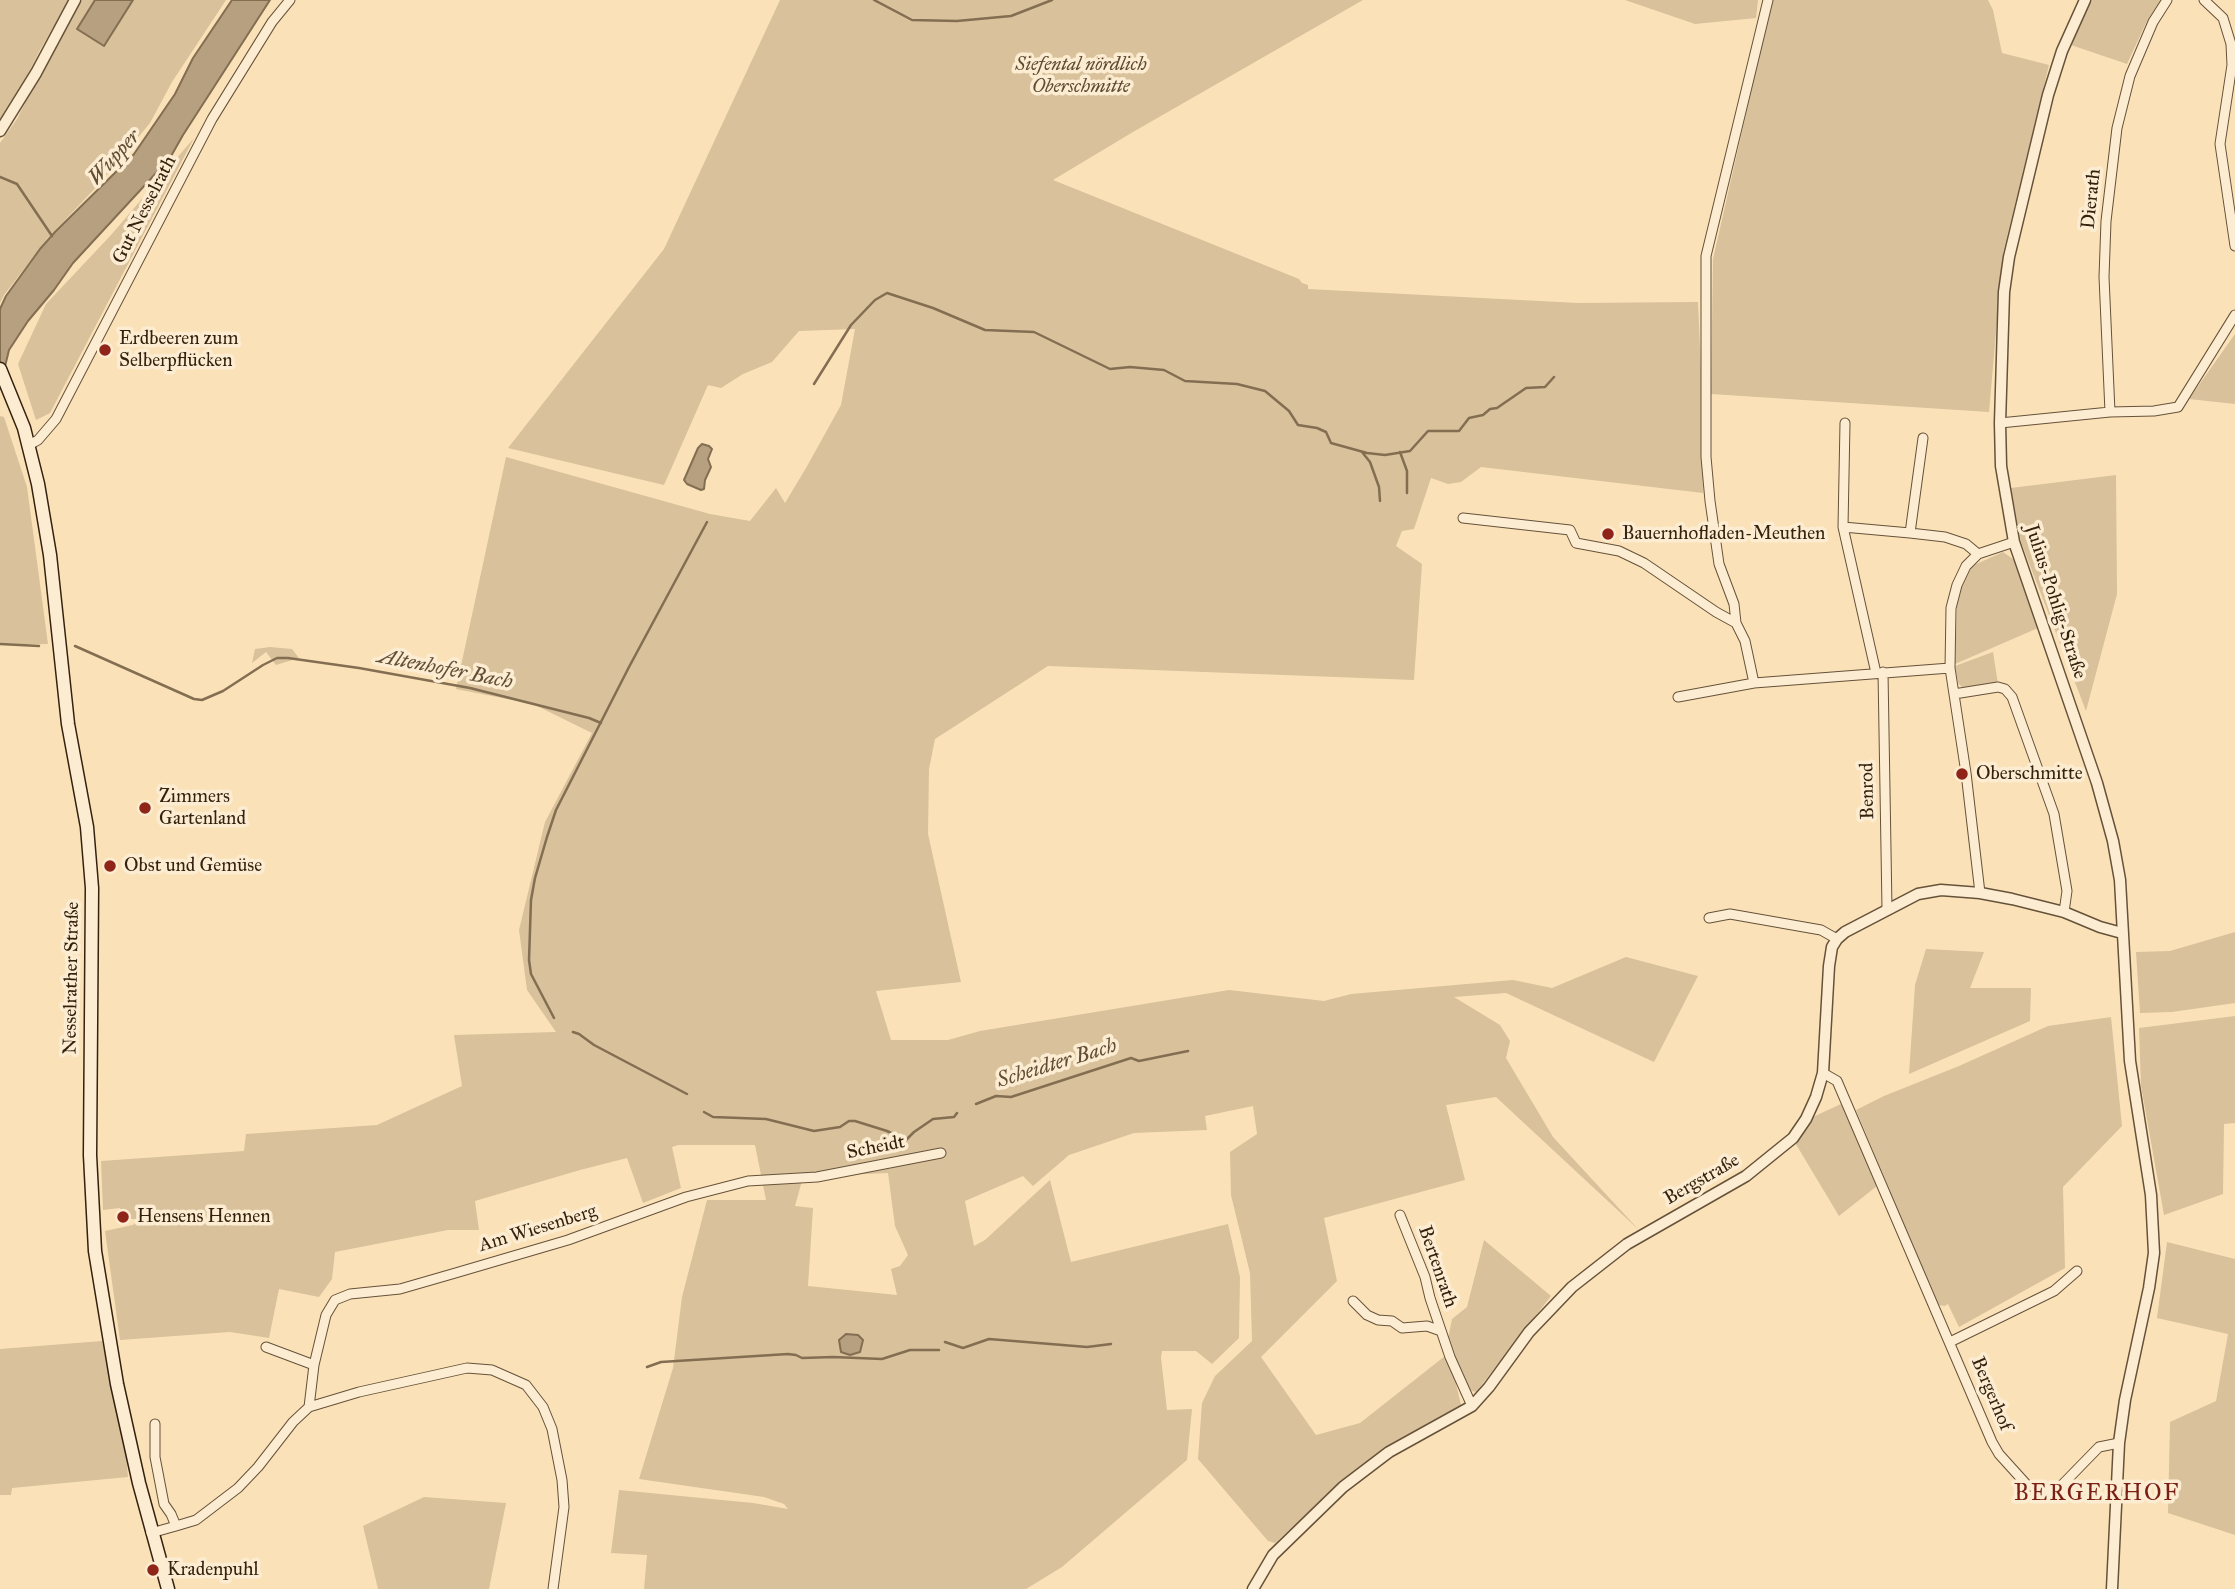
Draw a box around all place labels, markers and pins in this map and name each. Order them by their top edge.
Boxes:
place label: Erdbeeren zum Selberpflücken [119,328,238,372]
marker: Erdbeeren zum Selberpflücken [97,342,113,358]
place label: Bauernhofladen-Meuthen [1622,523,1825,545]
marker: Bauernhofladen-Meuthen [1600,526,1616,542]
place label: Oberschmitte [1976,763,2083,785]
marker: Oberschmitte [1954,766,1970,782]
place label: Zimmers Gartenland [159,786,246,830]
marker: Zimmers Gartenland [137,800,153,816]
place label: Obst und Gemüse [124,855,262,877]
marker: Obst und Gemüse [102,858,118,874]
place label: Hensens Hennen [137,1206,270,1228]
marker: Hensens Hennen [115,1209,131,1225]
place label: Kradenpuhl [167,1559,259,1581]
marker: Kradenpuhl [145,1562,161,1578]

